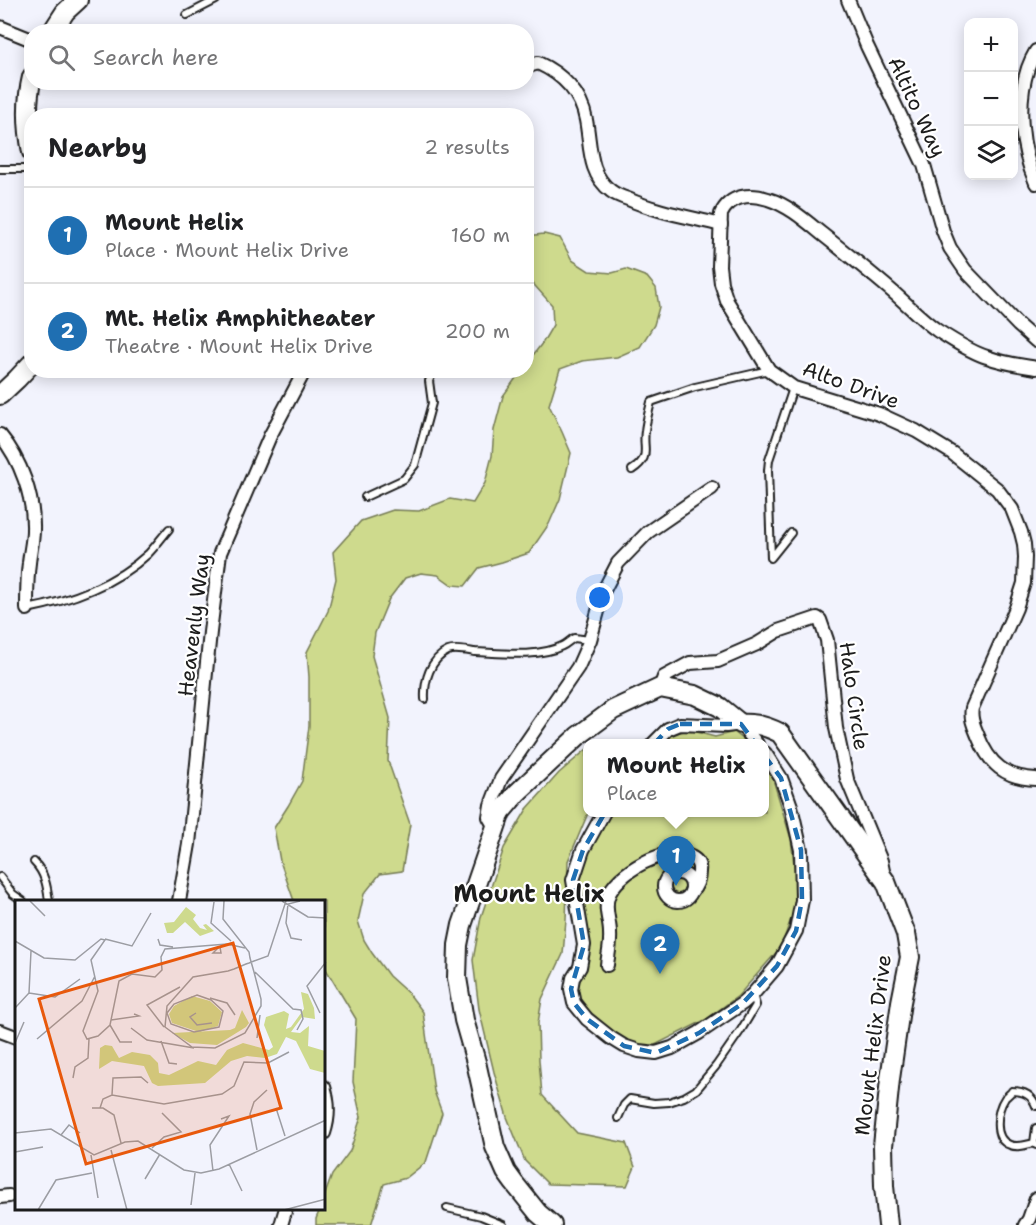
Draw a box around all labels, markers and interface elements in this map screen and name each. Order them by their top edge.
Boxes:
map controls [964,18,1018,180]
button: + [964,18,1018,72]
search box [24,24,534,90]
icon: search [45,41,78,74]
text: Search here [93,43,219,72]
street label: Altito Way [881,52,953,162]
button: − [964,72,1018,126]
button: layers [964,126,1018,180]
text: Nearby [48,130,147,165]
text: 2 results [424,134,510,160]
text: Mount Helix [105,208,244,237]
text: 1 [63,222,72,248]
text: 160 m [451,222,510,248]
text: Place · Mount Helix Drive [105,237,349,263]
text: Mt. Helix Amphitheater [105,304,375,333]
text: 2 [61,318,75,344]
text: 200 m [445,318,510,344]
text: Theatre · Mount Helix Drive [105,333,373,359]
street label: Alto Drive [799,355,903,415]
street label: Heavenly Way [171,552,217,698]
your location [585,583,614,612]
street label: Halo Circle [833,640,875,752]
popup [583,739,769,817]
text: Mount Helix [607,751,745,780]
text: Place [607,780,658,806]
pin: 1 [656,836,696,886]
district label: Mount Helix [453,878,605,910]
inset map [15,900,326,1210]
pin: 2 [640,924,680,974]
street label: Mount Helix Drive [848,953,898,1137]

